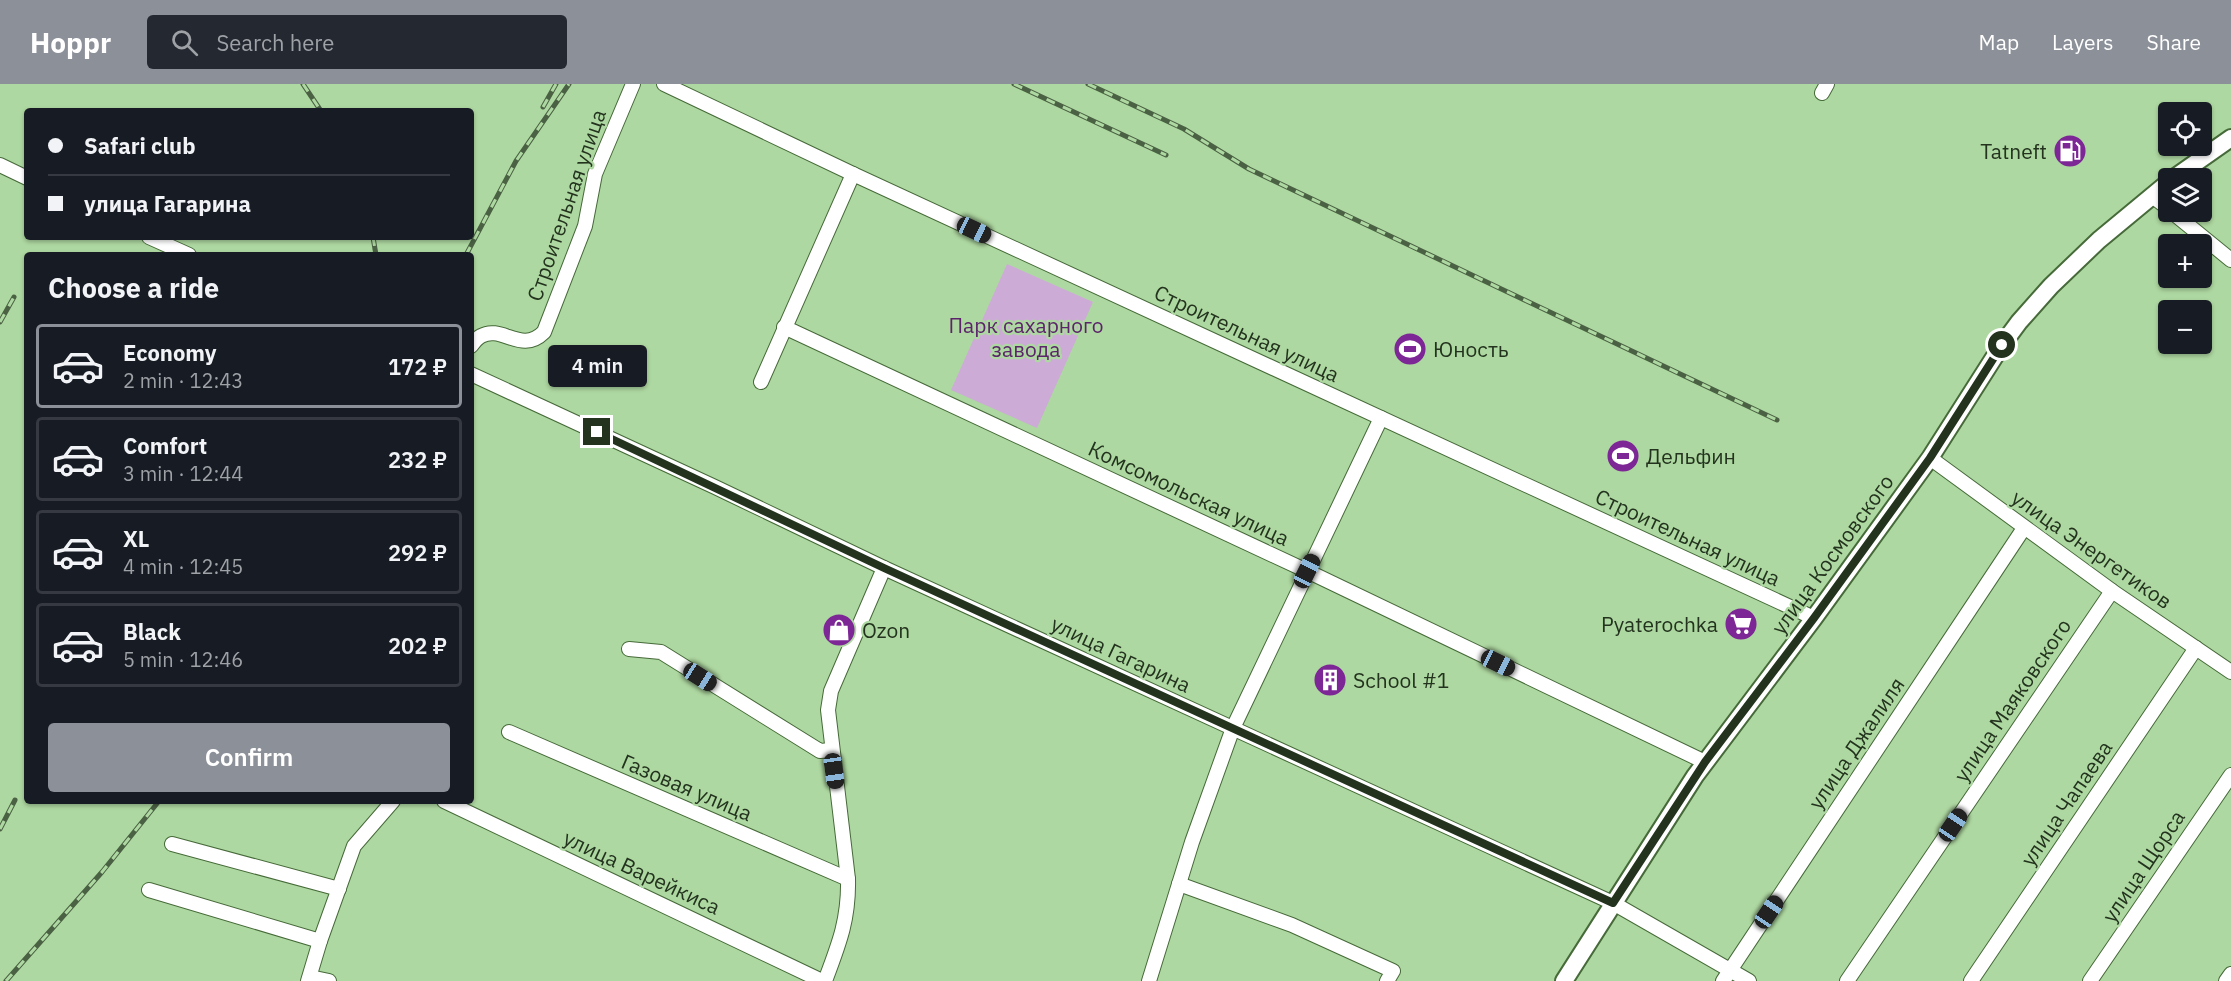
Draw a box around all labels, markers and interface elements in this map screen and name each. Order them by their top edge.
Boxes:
search box [147,15,567,69]
text: Hoppr [30,24,111,61]
icon: search [168,26,201,59]
text: Search here [216,28,334,57]
text: Map [1979,28,2019,56]
text: Layers [2052,28,2114,56]
text: Share [2147,28,2201,56]
map controls [2158,102,2212,354]
button: locate [2158,102,2212,156]
street label: Строительная улица [520,105,612,305]
text: Safari club [84,131,196,160]
fuel station icon: Tatneft [2052,133,2088,169]
place label: Tatneft [1980,137,2047,165]
button: layers [2158,168,2212,222]
text: улица Гагарина [84,189,251,218]
car [954,214,994,246]
button: + [2158,234,2212,288]
text: Choose a ride [48,270,219,305]
street label: Строительная улица [1150,278,1344,388]
button: − [2158,300,2212,354]
park label: Парк сахарного завода [949,311,1103,363]
sports icon: Юность [1392,331,1428,367]
route start [1988,331,2015,358]
place label: Юность [1433,335,1509,363]
text: Economy [123,338,217,367]
icon: car [51,339,105,393]
callout: 4 min [548,345,646,387]
text: 172 ₽ [388,352,447,381]
text: 4 min [572,352,623,379]
text: 2 min · 12:43 [123,367,243,394]
route end [583,418,610,445]
text: Comfort [123,431,207,460]
icon: car [51,432,105,486]
street label: Комсомольская улица [1084,434,1294,552]
sports icon: Дельфин [1605,438,1641,474]
place label: Дельфин [1646,442,1736,470]
text: 232 ₽ [388,445,447,474]
text: 3 min · 12:44 [123,460,243,487]
street label: улица Космовского [1765,469,1899,639]
street label: Строительная улица [1591,482,1785,592]
street label: улица Энергетиков [2006,483,2178,615]
text: XL [123,524,149,553]
icon: car [51,525,105,579]
text: 292 ₽ [388,538,447,567]
car [1291,551,1323,591]
text: 4 min · 12:45 [123,553,243,580]
supermarket icon: Pyaterochka [1723,606,1759,642]
street label: улица Гагарина [1047,609,1195,699]
place label: Pyaterochka [1601,610,1718,638]
shop icon: Ozon [821,612,857,648]
street label: улица Маяковского [1947,613,2077,787]
place label: Ozon [862,616,910,644]
text: Black [123,617,181,646]
icon: car [51,618,105,672]
text: 202 ₽ [388,631,447,660]
text: 5 min · 12:46 [123,646,243,673]
car [1478,647,1518,679]
car [680,660,720,694]
building icon: School #1 [1312,662,1348,698]
place label: School #1 [1353,666,1449,694]
street label: улица Джалиля [1802,672,1910,814]
button: Confirm [48,723,450,792]
street label: улица Чапаева [2014,735,2118,871]
street label: Газовая улица [617,747,757,827]
car [823,752,845,790]
street label: улица Щорса [2095,804,2191,928]
car [1935,805,1971,845]
street label: улица Варейкиса [559,823,725,921]
car [1751,892,1787,932]

